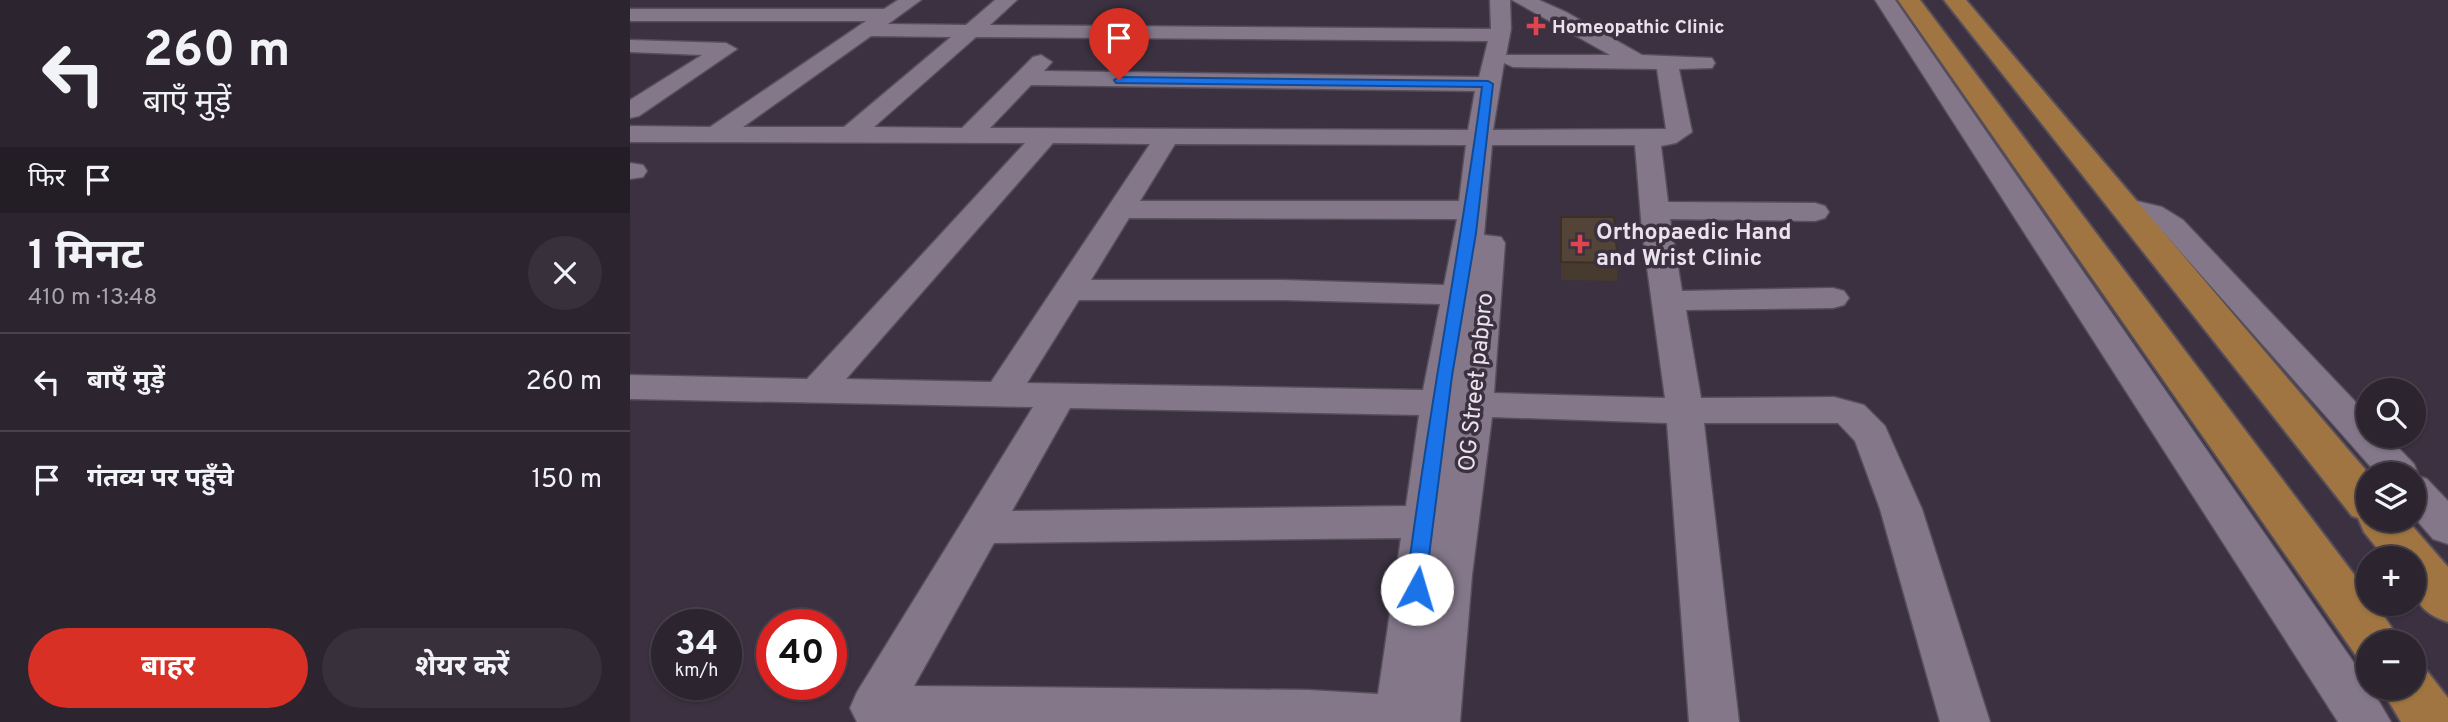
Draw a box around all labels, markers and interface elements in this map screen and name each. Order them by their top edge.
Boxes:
pin [1089,8,1149,80]
marker: Homeopathic Clinic [1526,16,1546,36]
place label: Homeopathic Clinic [1552,16,1725,40]
icon: arrive [1100,19,1138,57]
text: 260 m [143,22,290,84]
icon: left [28,28,119,119]
text: बाएँ मुड़ें [143,84,231,124]
icon: arrive [79,161,117,199]
text: फिर [28,163,65,196]
place label: Orthopaedic Hand and Wrist Clinic [1596,219,1792,274]
text: 1 मिनट [28,231,143,284]
marker: Orthopaedic Hand and Wrist Clinic [1570,234,1590,254]
button: close [528,236,602,310]
text: 410 m · 13:48 [28,284,157,313]
street label: OG Street pabpro [1454,292,1501,473]
icon: left [28,363,66,401]
text: बाएँ मुड़ें [87,365,165,398]
text: 260 m [526,366,602,399]
map controls [2356,378,2426,700]
button: search [2356,378,2426,448]
icon: arrive [28,461,66,499]
button: layers [2356,462,2426,532]
text: गंतव्य पर पहुँचे [87,463,234,496]
text: 150 m [531,464,602,497]
button: + [2356,546,2426,616]
position arrow [1380,552,1454,626]
speed limit sign: 40 [756,609,847,700]
text: 34 [675,623,718,667]
button: बाहर [28,628,308,708]
button: शेयर करें [322,628,602,708]
button: − [2356,630,2426,700]
text: km/h [675,660,718,683]

